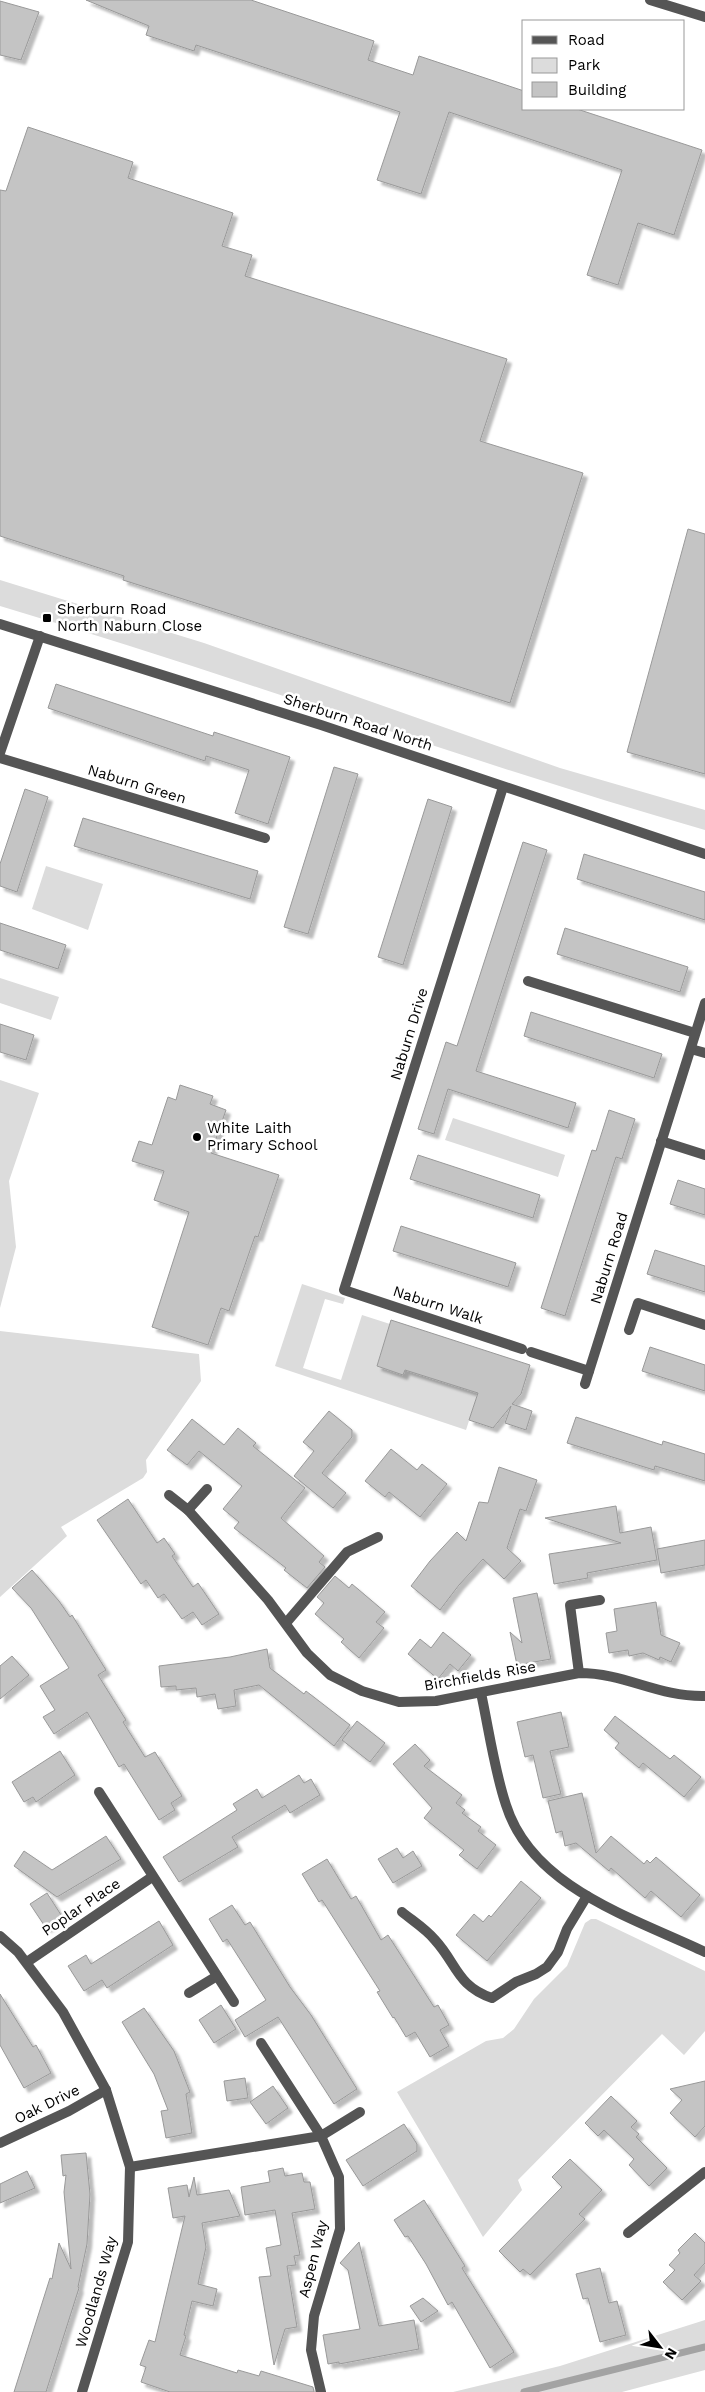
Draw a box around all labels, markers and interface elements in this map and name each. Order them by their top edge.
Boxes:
legend [522,20,685,110]
text: Road [568,31,605,49]
text: Park [568,56,601,74]
text: Building [568,81,626,99]
place label: Sherburn Road North Naburn Close [57,600,202,635]
marker: Sherburn Road North Naburn Close [41,612,53,624]
street label: Sherburn Road North [281,689,435,755]
street label: Naburn Green [86,760,188,808]
street label: Naburn Drive [386,986,432,1082]
place label: White Laith Primary School [207,1119,318,1154]
marker: White Laith Primary School [191,1131,203,1143]
street label: Naburn Road [586,1210,632,1306]
street label: Naburn Walk [391,1282,486,1328]
street label: Birchfields Rise [423,1657,537,1695]
street label: Poplar Place [38,1874,124,1940]
street label: Oak Drive [11,2080,83,2128]
street label: Aspen Way [295,2218,331,2300]
street label: Woodlands Way [71,2234,121,2350]
north arrow [635,2322,685,2372]
text: N [662,2345,681,2362]

